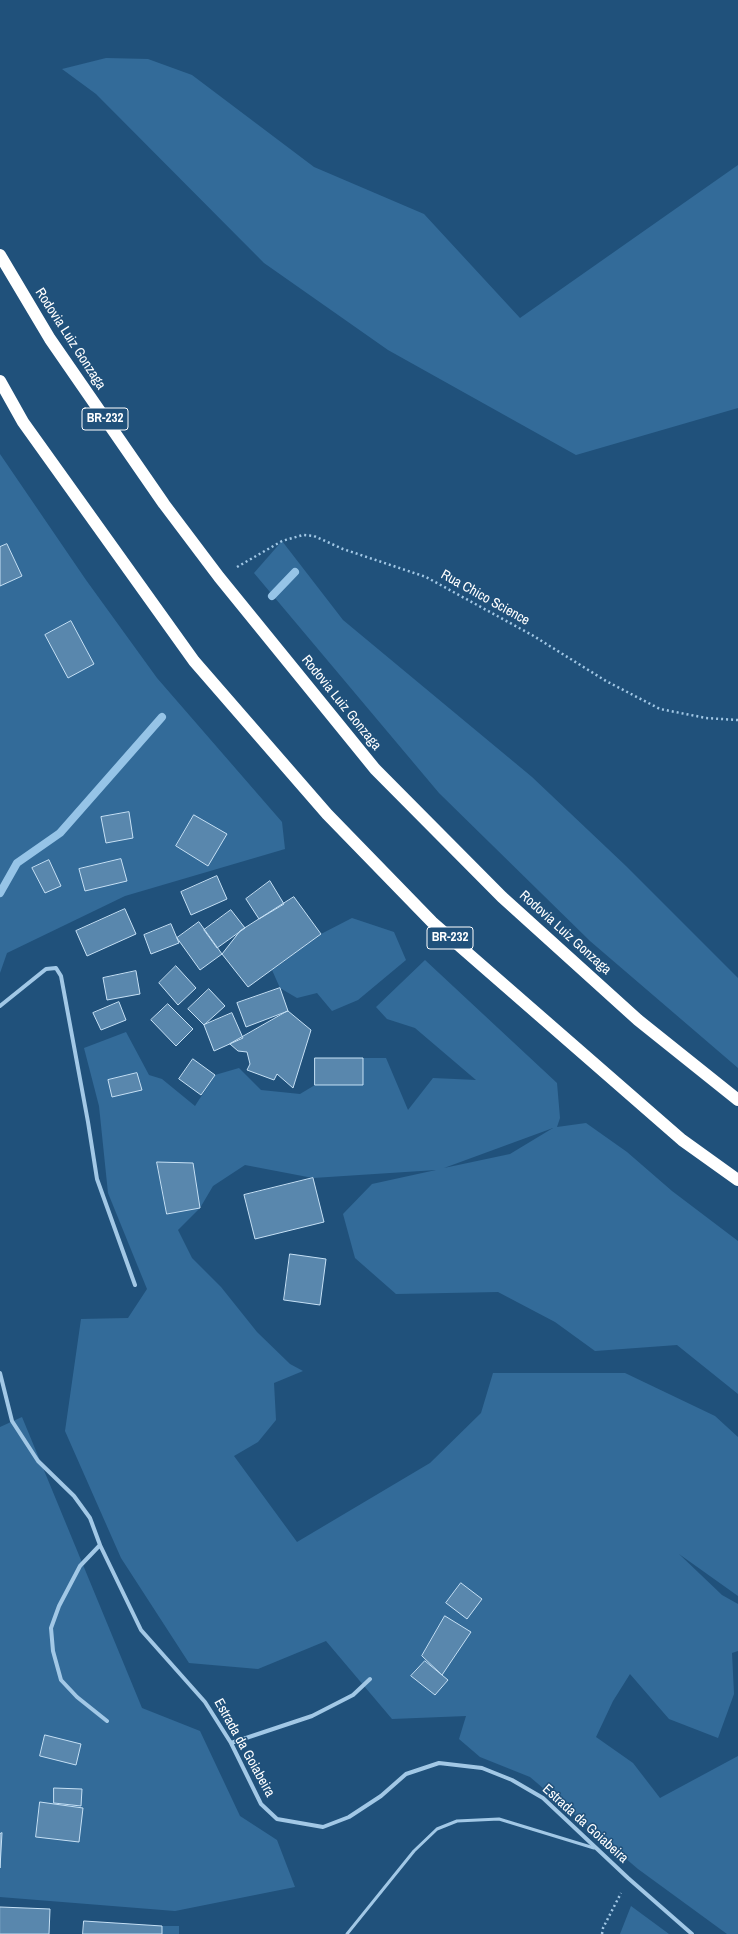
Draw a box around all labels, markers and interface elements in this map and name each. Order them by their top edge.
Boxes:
street label: Rodovia Luiz Gonzaga [31,285,109,393]
road number: BR-232 [82,408,128,430]
street label: Rua Chico Science [438,567,532,629]
street label: Rodovia Luiz Gonzaga [298,652,384,754]
street label: Rodovia Luiz Gonzaga [516,887,614,979]
road number: BR-232 [427,927,473,949]
street label: Estrada da Goiabeira [210,1696,278,1800]
street label: Estrada da Goiabeira [539,1781,631,1867]

